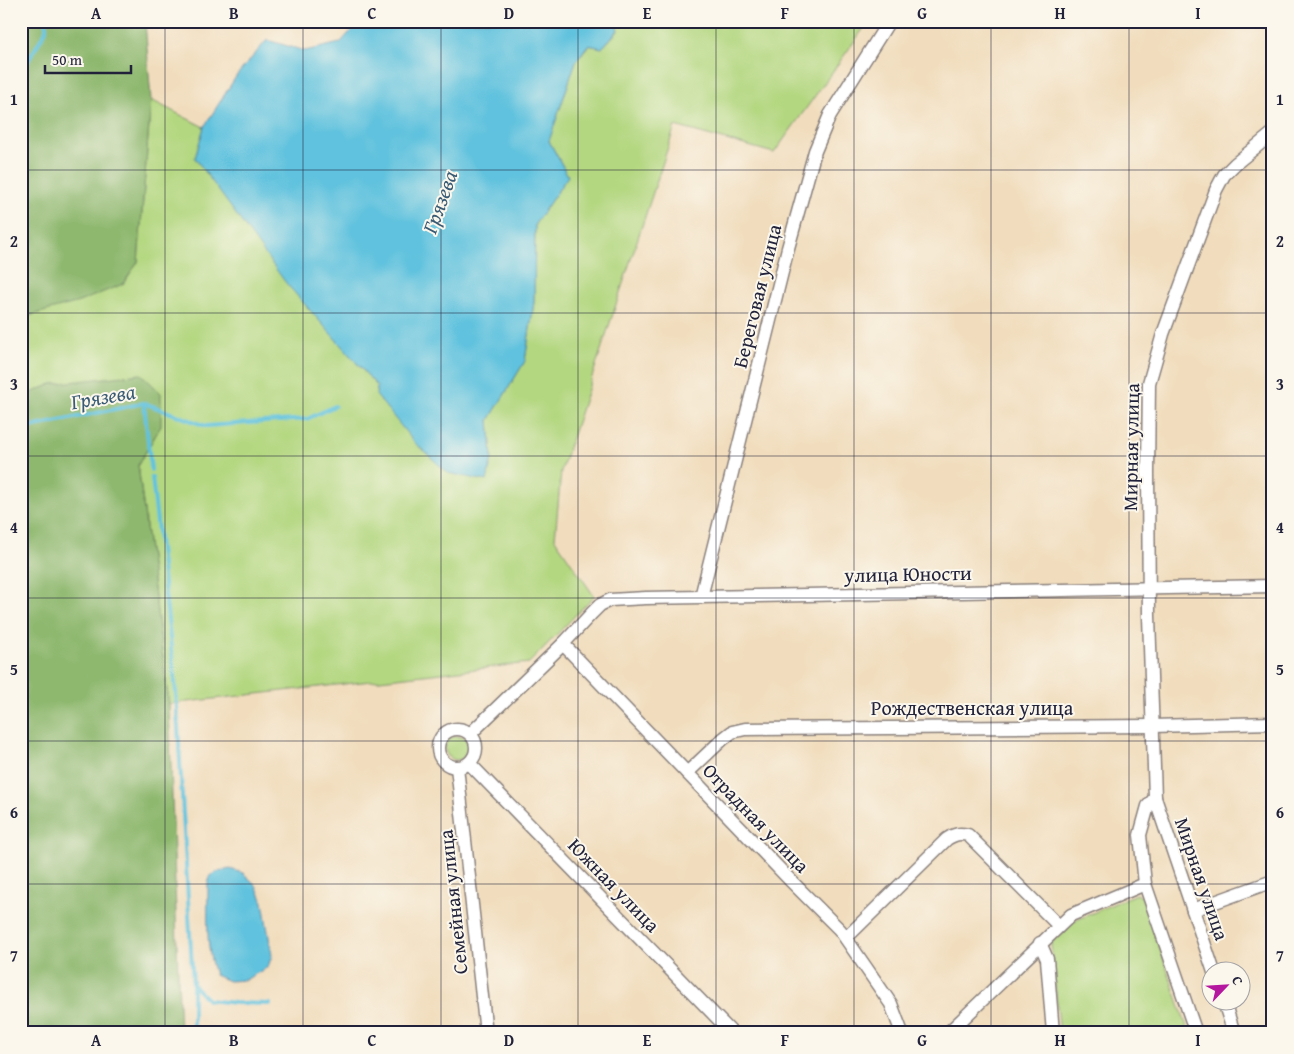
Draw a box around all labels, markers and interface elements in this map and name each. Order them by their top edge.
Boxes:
text: A [91,1,102,25]
text: B [229,1,239,25]
text: C [367,1,377,25]
text: D [504,1,514,25]
text: E [643,1,652,25]
text: F [781,1,789,25]
text: G [917,1,927,25]
text: H [1054,1,1066,25]
text: I [1195,1,1201,25]
scale bar [45,42,131,74]
text: 50 m [52,49,83,70]
text: 1 [10,87,18,111]
text: 1 [1276,87,1284,111]
water label: Грязева [414,166,465,239]
street label: Береговая улица [725,220,789,371]
text: 2 [10,229,18,253]
text: 2 [1276,229,1284,253]
text: 3 [10,372,18,396]
text: 3 [1276,372,1284,396]
water label: Грязева [67,376,138,418]
street label: Мирная улица [1115,382,1146,511]
text: 4 [10,515,18,539]
text: 4 [1276,515,1284,539]
street label: улица Юности [843,558,972,589]
text: 5 [10,657,18,681]
text: 5 [1276,657,1284,681]
street label: Рождественская улица [871,693,1074,722]
street label: Отрадная улица [696,756,817,879]
text: 6 [10,800,18,824]
text: 6 [1276,800,1284,824]
street label: Мирная улица [1168,814,1237,945]
street label: Семейная улица [430,828,475,976]
street label: Южная улица [562,831,667,939]
text: 7 [10,943,18,967]
text: 7 [1276,943,1284,967]
north arrow [1202,962,1252,1012]
text: С [1227,973,1249,988]
text: A [91,1028,102,1052]
text: B [229,1028,239,1052]
text: C [367,1028,377,1052]
text: D [504,1028,514,1052]
text: E [643,1028,652,1052]
text: F [781,1028,789,1052]
text: G [917,1028,927,1052]
text: H [1054,1028,1066,1052]
text: I [1195,1028,1201,1052]

